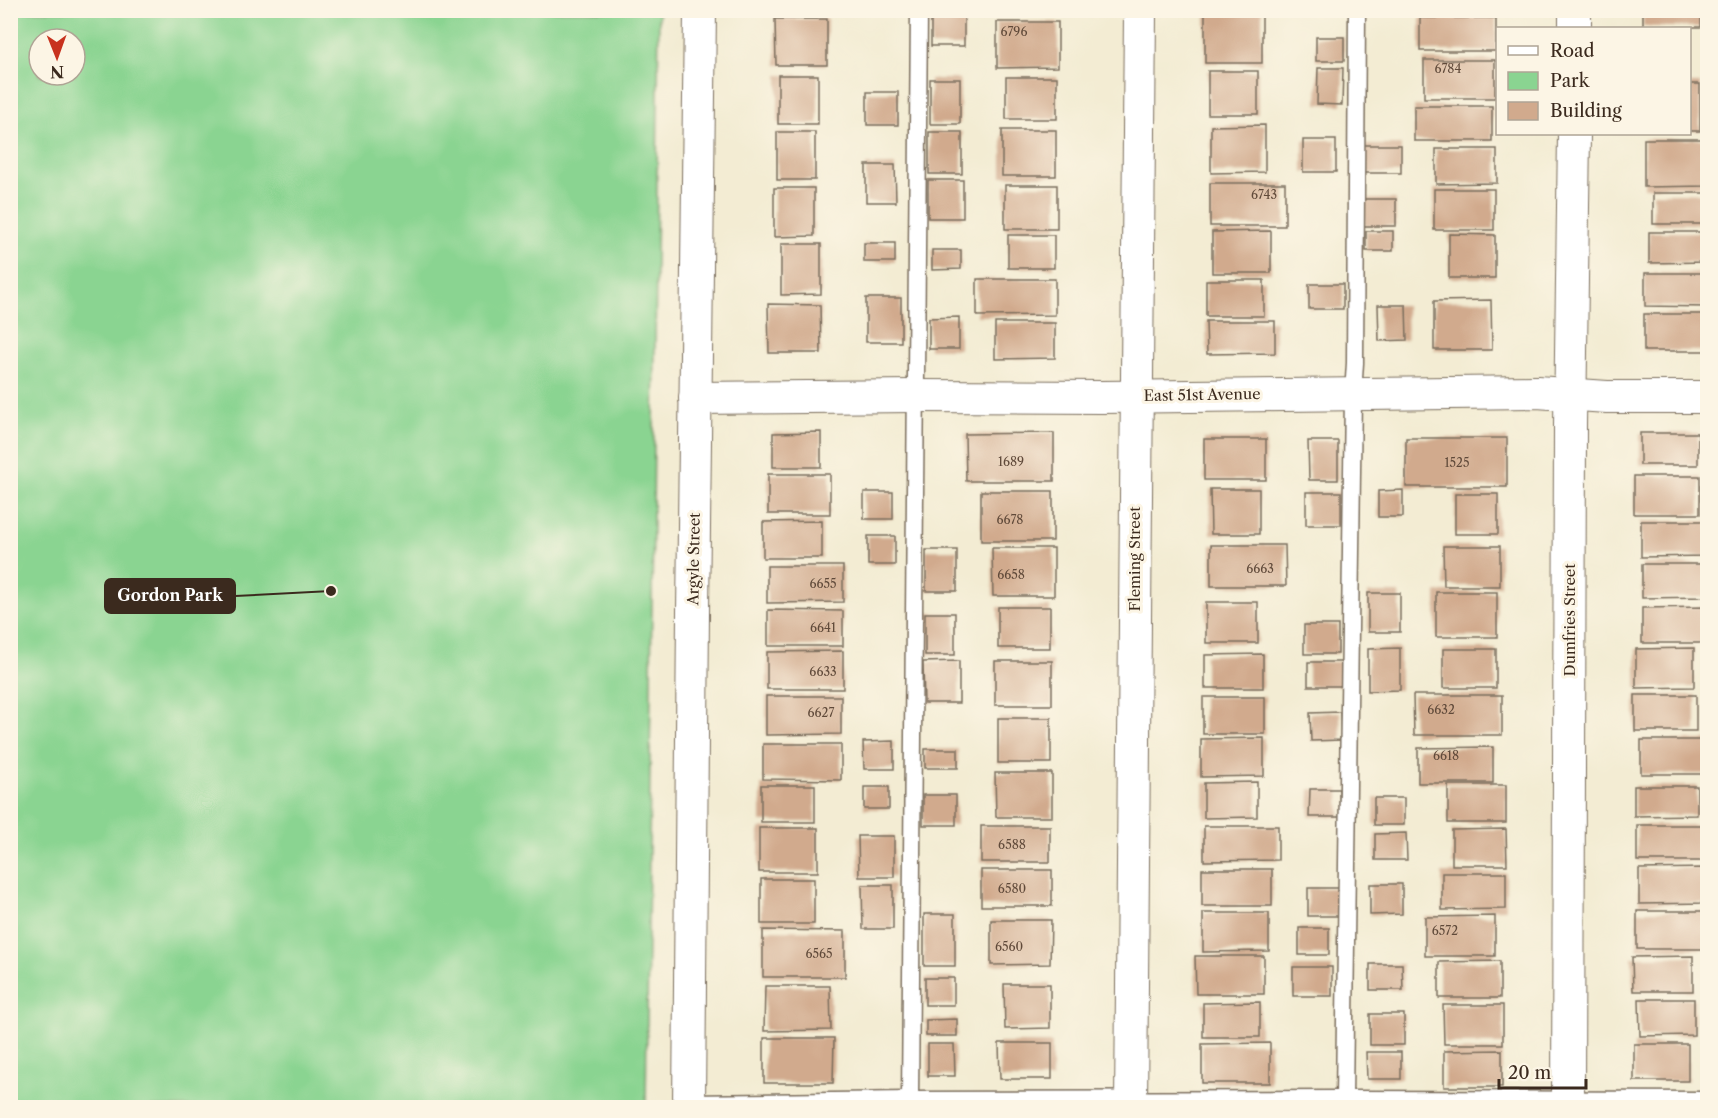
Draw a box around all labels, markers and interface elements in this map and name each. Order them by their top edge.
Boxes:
house number: 6796 [1001,24,1027,39]
north arrow [27,27,87,87]
legend [1496,27,1691,135]
text: Road [1550,40,1595,62]
house number: 6784 [1435,61,1461,76]
text: N [50,62,64,82]
text: Park [1550,70,1591,92]
text: Building [1550,100,1622,122]
house number: 6743 [1251,187,1277,202]
street label: East 51st Avenue [1143,384,1261,405]
house number: 1689 [998,454,1024,469]
house number: 1525 [1445,455,1469,470]
street label: Fleming Street [1125,506,1144,611]
street label: Argyle Street [683,512,704,607]
house number: 6678 [997,512,1023,527]
house number: 6663 [1246,561,1274,576]
street label: Dumfries Street [1560,563,1579,677]
house number: 6658 [997,567,1025,582]
house number: 6655 [809,576,837,591]
callout: Gordon Park [105,579,235,613]
text: Gordon Park [117,585,223,605]
house number: 6641 [810,620,836,635]
house number: 6633 [809,664,837,679]
house number: 6632 [1427,702,1455,717]
house number: 6627 [808,705,835,720]
house number: 6618 [1433,748,1459,763]
house number: 6588 [998,837,1026,852]
house number: 6580 [998,881,1026,896]
house number: 6572 [1432,923,1458,938]
house number: 6560 [995,939,1023,954]
house number: 6565 [805,946,833,961]
scale bar [1499,1052,1586,1090]
text: 20 m [1508,1062,1552,1084]

